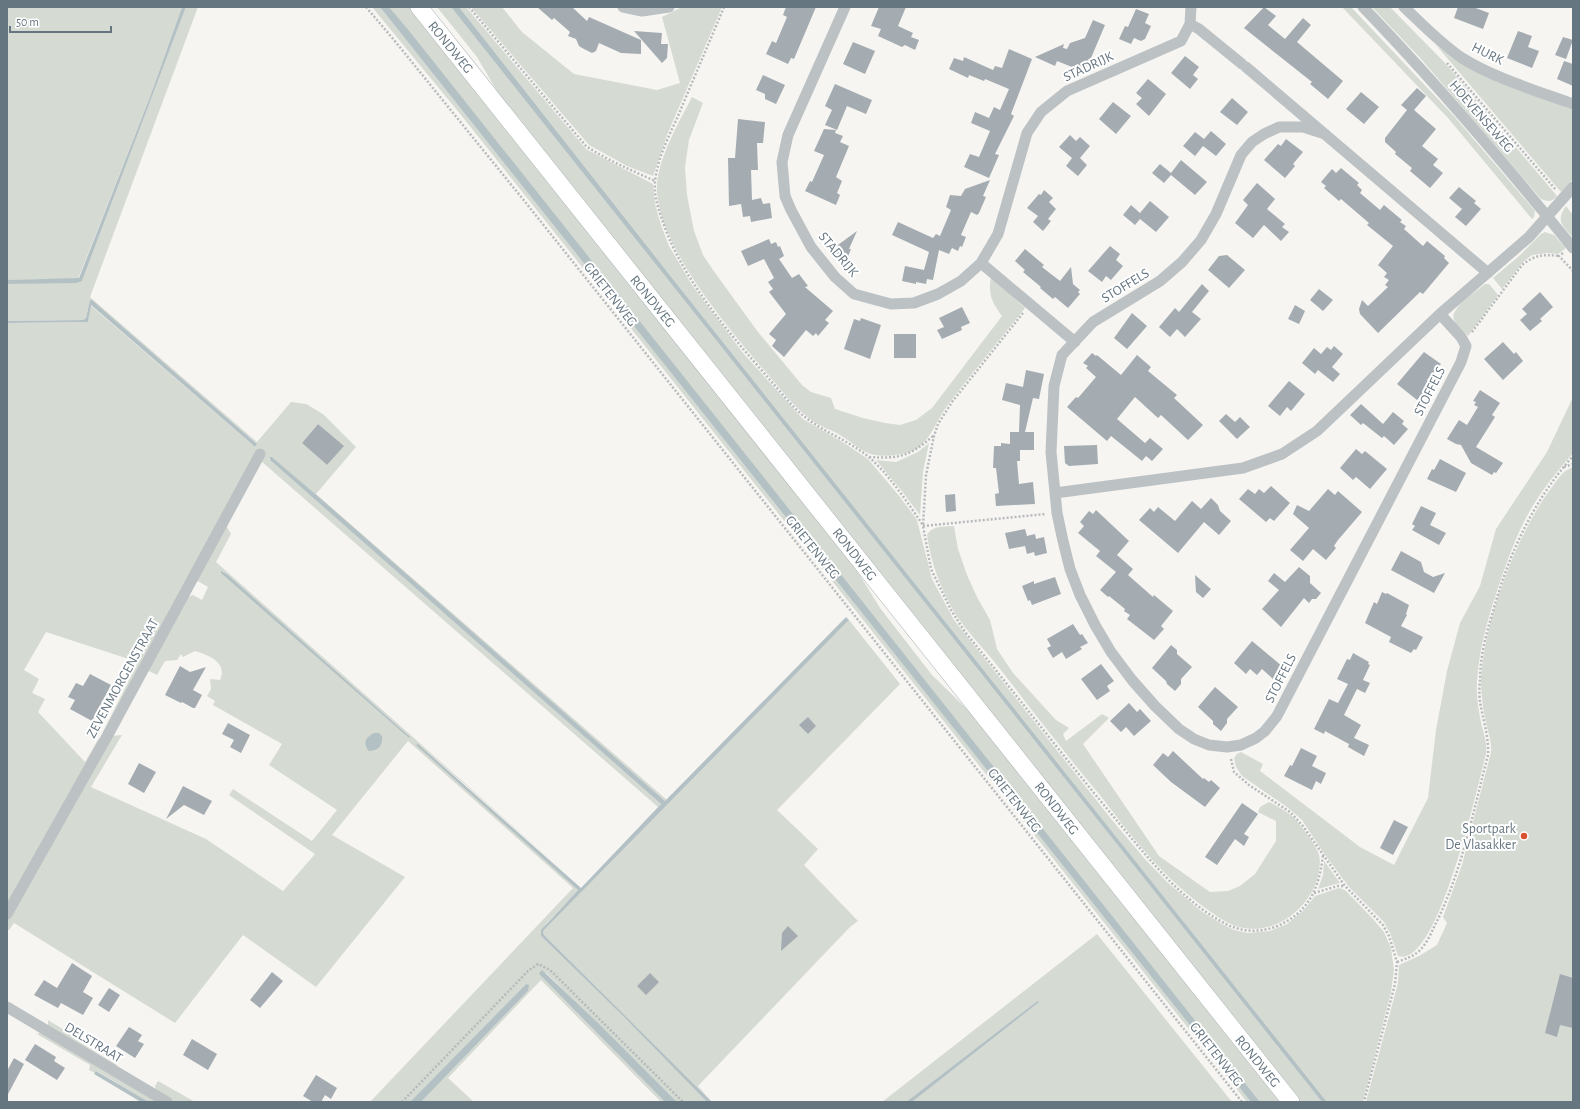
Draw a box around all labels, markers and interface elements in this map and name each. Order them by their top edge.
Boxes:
scale bar [10,8,111,34]
text: 50 m [16,16,39,28]
street label: RONDWEG [425,19,475,76]
street label: HURK [1469,40,1506,68]
street label: STADRIJK [1061,49,1116,84]
street label: HOEVENSEWEG [1446,78,1516,155]
street label: STADRIJK [816,230,861,280]
street label: GRIETENWEG [581,260,639,329]
street label: STOFFELS [1099,266,1152,305]
street label: RONDWEG [627,273,677,330]
street label: STOFFELS [1412,365,1448,418]
street label: GRIETENWEG [783,513,842,582]
street label: RONDWEG [830,526,879,583]
street label: ZEVENMORGENSTRAAT [84,616,162,740]
street label: STOFFELS [1263,652,1299,705]
street label: GRIETENWEG [985,766,1043,835]
street label: RONDWEG [1032,780,1081,837]
place label: Sportpark De Vlasakker [1445,822,1517,852]
marker: Sportpark De Vlasakker [1519,831,1529,841]
street label: DELSTRAAT [62,1020,125,1066]
street label: GRIETENWEG [1187,1020,1245,1089]
street label: RONDWEG [1232,1033,1282,1090]

